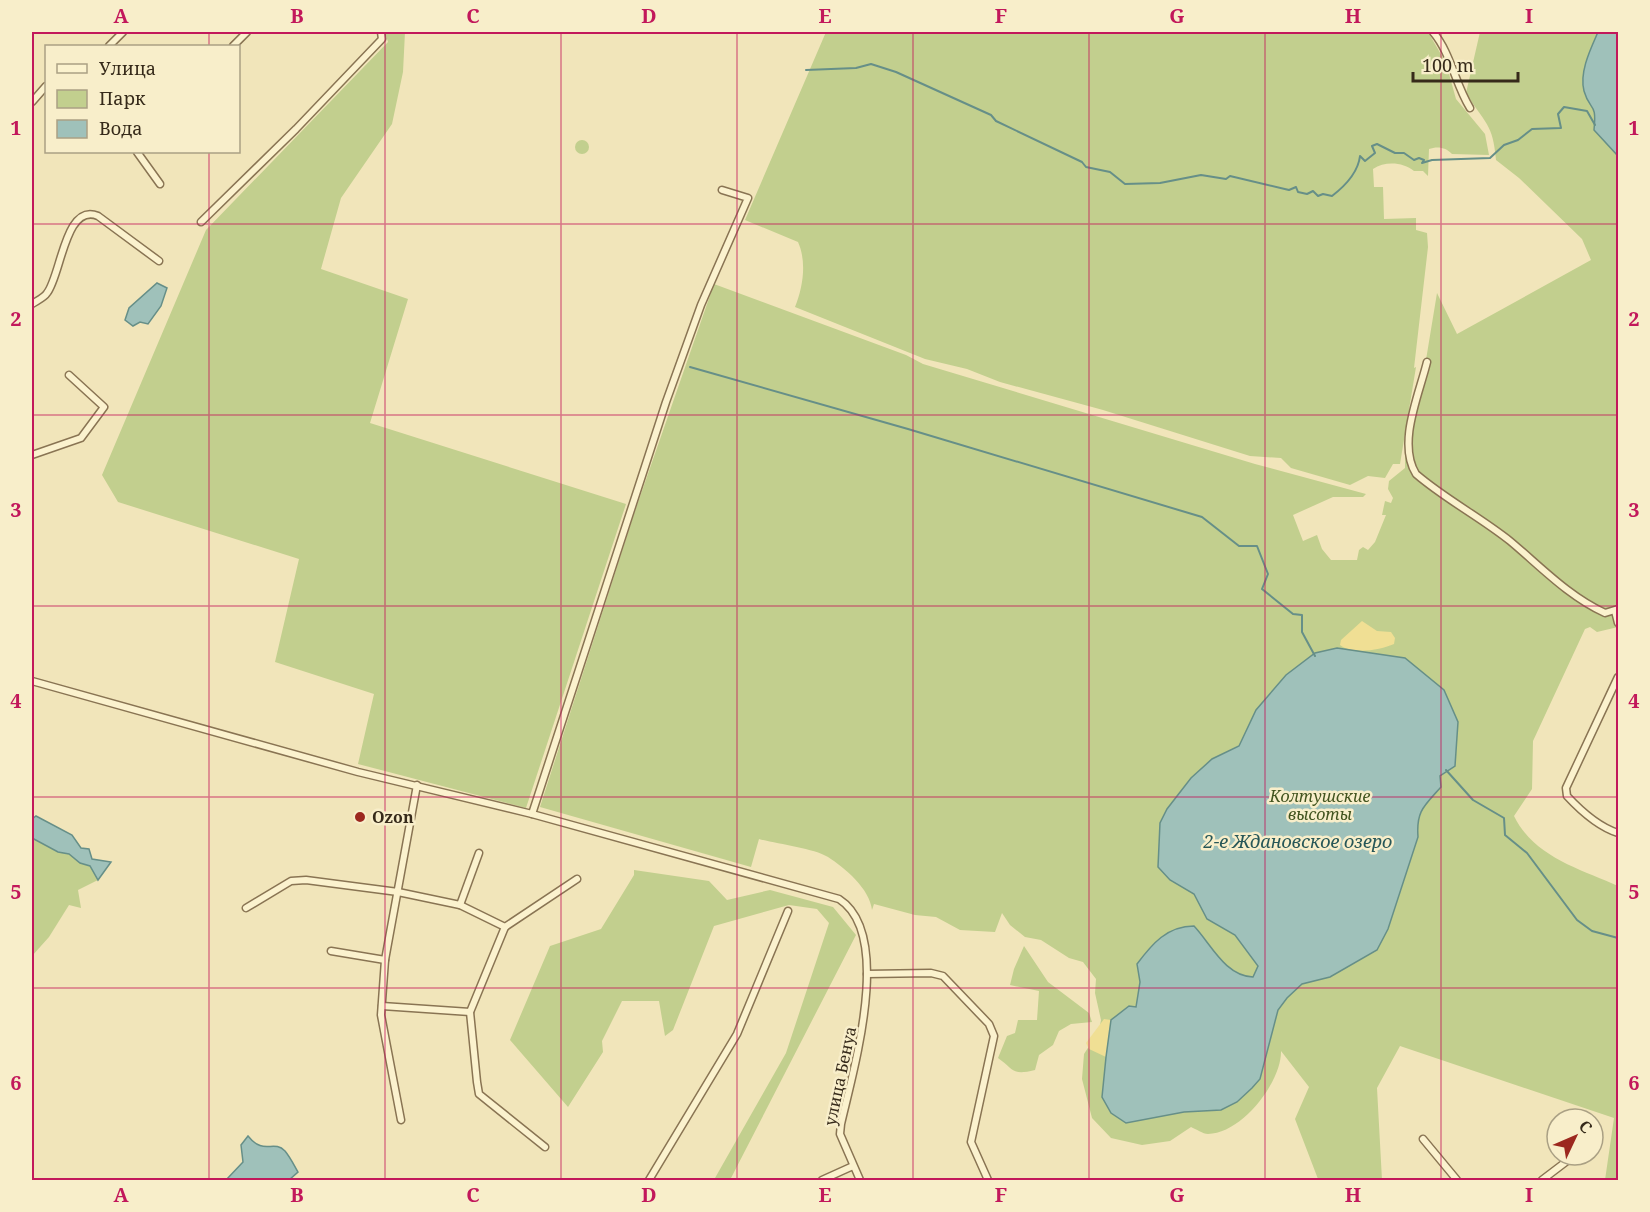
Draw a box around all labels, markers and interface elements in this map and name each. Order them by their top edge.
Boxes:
text: A [113,2,129,29]
text: B [290,2,304,29]
text: C [466,2,480,29]
text: D [641,2,657,29]
text: E [818,2,832,29]
text: F [995,2,1007,29]
text: G [1169,2,1185,29]
text: H [1345,2,1361,29]
text: I [1525,2,1533,29]
legend [45,45,240,153]
scale bar [1413,45,1518,83]
text: 100 m [1422,53,1474,77]
text: Улица [99,56,156,80]
text: Парк [99,86,146,110]
text: 1 [10,114,22,141]
text: 1 [1628,114,1640,141]
text: Вода [99,116,143,140]
text: 2 [10,305,22,332]
text: 2 [1628,305,1640,332]
text: 3 [10,496,22,523]
text: 3 [1628,496,1640,523]
text: 4 [10,687,22,714]
text: 4 [1628,687,1640,714]
park label: Колтушские высоты [1269,785,1371,825]
place label: Ozon [372,806,414,828]
marker: Ozon [353,810,367,824]
water label: 2-е Ждановское озеро [1203,829,1392,853]
text: 5 [10,878,22,905]
text: 5 [1628,878,1640,905]
street label: улица Бенуа [819,1024,861,1128]
text: 6 [10,1069,22,1096]
text: 6 [1628,1069,1640,1096]
north arrow [1545,1107,1605,1167]
text: С [1574,1115,1597,1138]
text: A [113,1181,129,1208]
text: B [290,1181,304,1208]
text: C [466,1181,480,1208]
text: D [641,1181,657,1208]
text: E [818,1181,832,1208]
text: F [995,1181,1007,1208]
text: G [1169,1181,1185,1208]
text: H [1345,1181,1361,1208]
text: I [1525,1181,1533,1208]

